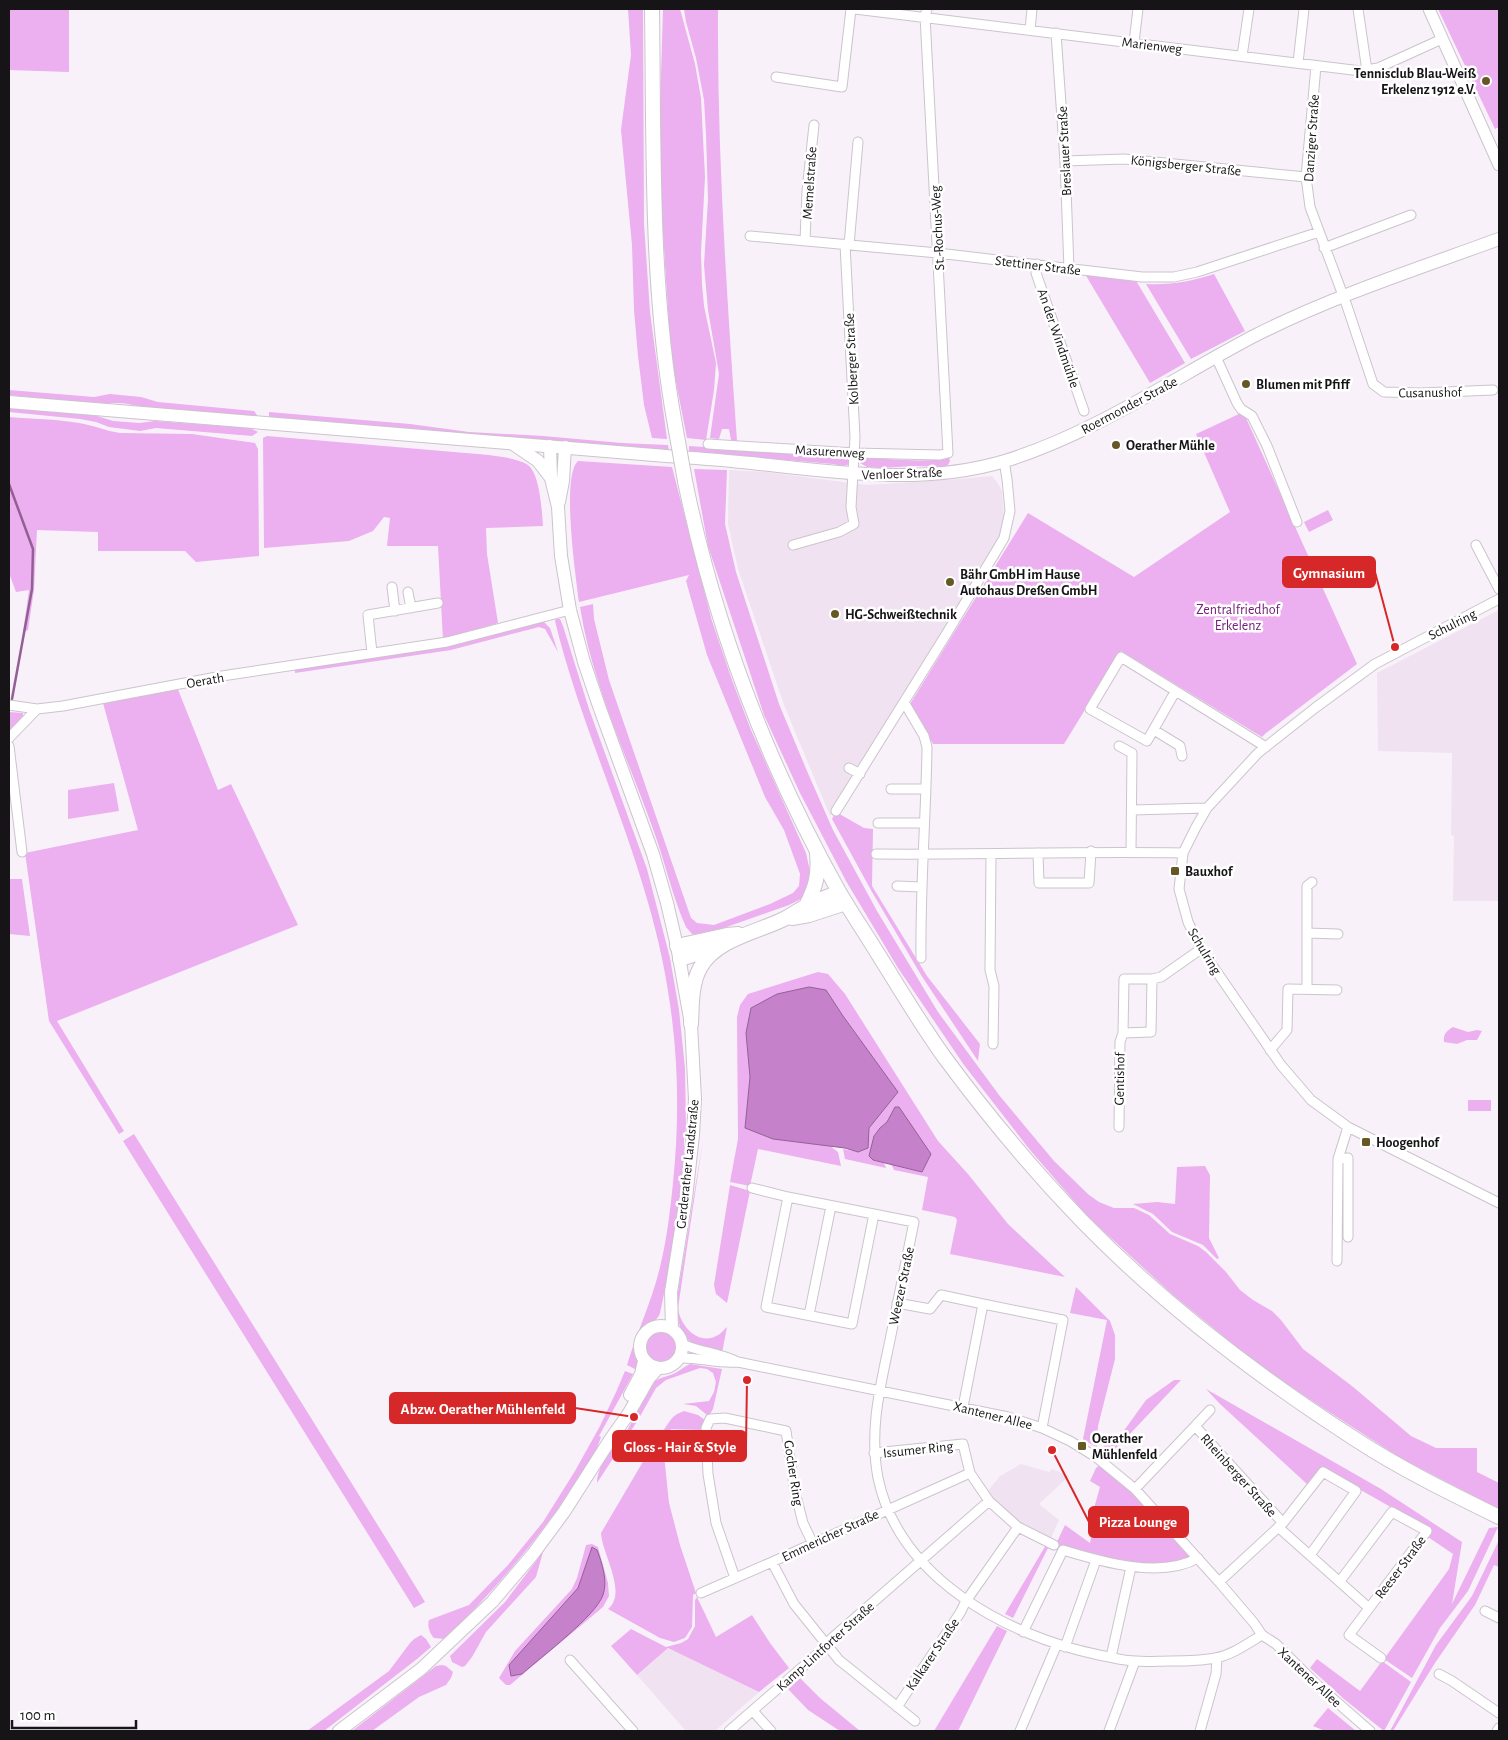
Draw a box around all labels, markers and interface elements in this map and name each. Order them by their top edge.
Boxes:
street label: Marienweg [1121,35,1183,57]
place label: Tennisclub Blau-Weiß Erkelenz 1912 e.V. [1354,67,1476,97]
marker: Tennisclub Blau-Weiß Erkelenz 1912 e.V. [1480,75,1492,87]
street label: Danziger Straße [1302,94,1322,182]
street label: Breslauer Straße [1056,106,1074,196]
street label: Memelstraße [800,146,820,220]
street label: Königsberger Straße [1130,153,1242,179]
street label: St.-Rochus-Weg [929,185,947,271]
street label: Stettiner Straße [994,254,1082,278]
street label: An der Windmühle [1035,287,1082,390]
street label: Kolberger Straße [843,313,861,405]
street label: Roermonder Straße [1079,375,1180,437]
marker: Blumen mit Pfiff [1240,378,1252,390]
place label: Blumen mit Pfiff [1256,378,1351,392]
street label: Cusanushof [1398,385,1463,401]
marker: Oerather Mühle [1110,439,1122,451]
place label: Oerather Mühle [1126,439,1215,453]
street label: Masurenweg [795,443,865,461]
street label: Venloer Straße [861,466,943,482]
callout: Gymnasium [1283,557,1375,587]
text: Gymnasium [1293,566,1365,581]
place label: Bähr GmbH im Hause Autohaus Dreßen GmbH [960,568,1097,598]
marker: Bähr GmbH im Hause Autohaus Dreßen GmbH [944,576,956,588]
park label: Zentralfriedhof Erkelenz [1196,603,1280,633]
street label: Schulring [1426,607,1479,643]
marker: HG-Schweißtechnik [829,608,841,620]
place label: HG-Schweißtechnik [845,608,957,622]
street label: Oerath [185,671,225,691]
marker: Bauxhof [1169,865,1181,877]
place label: Bauxhof [1185,865,1234,879]
street label: Schulring [1185,926,1224,977]
street label: Gentishof [1113,1052,1127,1106]
street label: Gerderather Landstraße [674,1099,702,1229]
marker: Hoogenhof [1360,1136,1372,1148]
place label: Hoogenhof [1376,1136,1440,1150]
street label: Weezer Straße [887,1246,917,1327]
callout: Abzw. Oerather Mühlenfeld [390,1393,575,1423]
street label: Xantener Allee [952,1399,1034,1433]
text: Abzw. Oerather Mühlenfeld [401,1402,566,1417]
callout: Gloss - Hair & Style [613,1431,746,1461]
street label: Rheinberger Straße [1197,1431,1279,1520]
place label: Oerather Mühlenfeld [1092,1432,1158,1462]
street label: Gocher Ring [781,1439,805,1507]
street label: Issumer Ring [882,1439,954,1461]
text: Gloss - Hair & Style [624,1440,736,1455]
marker: Oerather Mühlenfeld [1076,1440,1088,1452]
street label: Emmericher Straße [780,1507,881,1565]
callout: Pizza Lounge [1089,1507,1188,1537]
text: Pizza Lounge [1099,1515,1177,1530]
street label: Reeser Straße [1373,1534,1429,1602]
street label: Kamp-Lintforter Straße [774,1599,877,1694]
street label: Kalkarer Straße [904,1616,962,1693]
street label: Xantener Allee [1275,1645,1344,1710]
scale bar [12,1698,136,1730]
text: 100 m [20,1708,55,1723]

